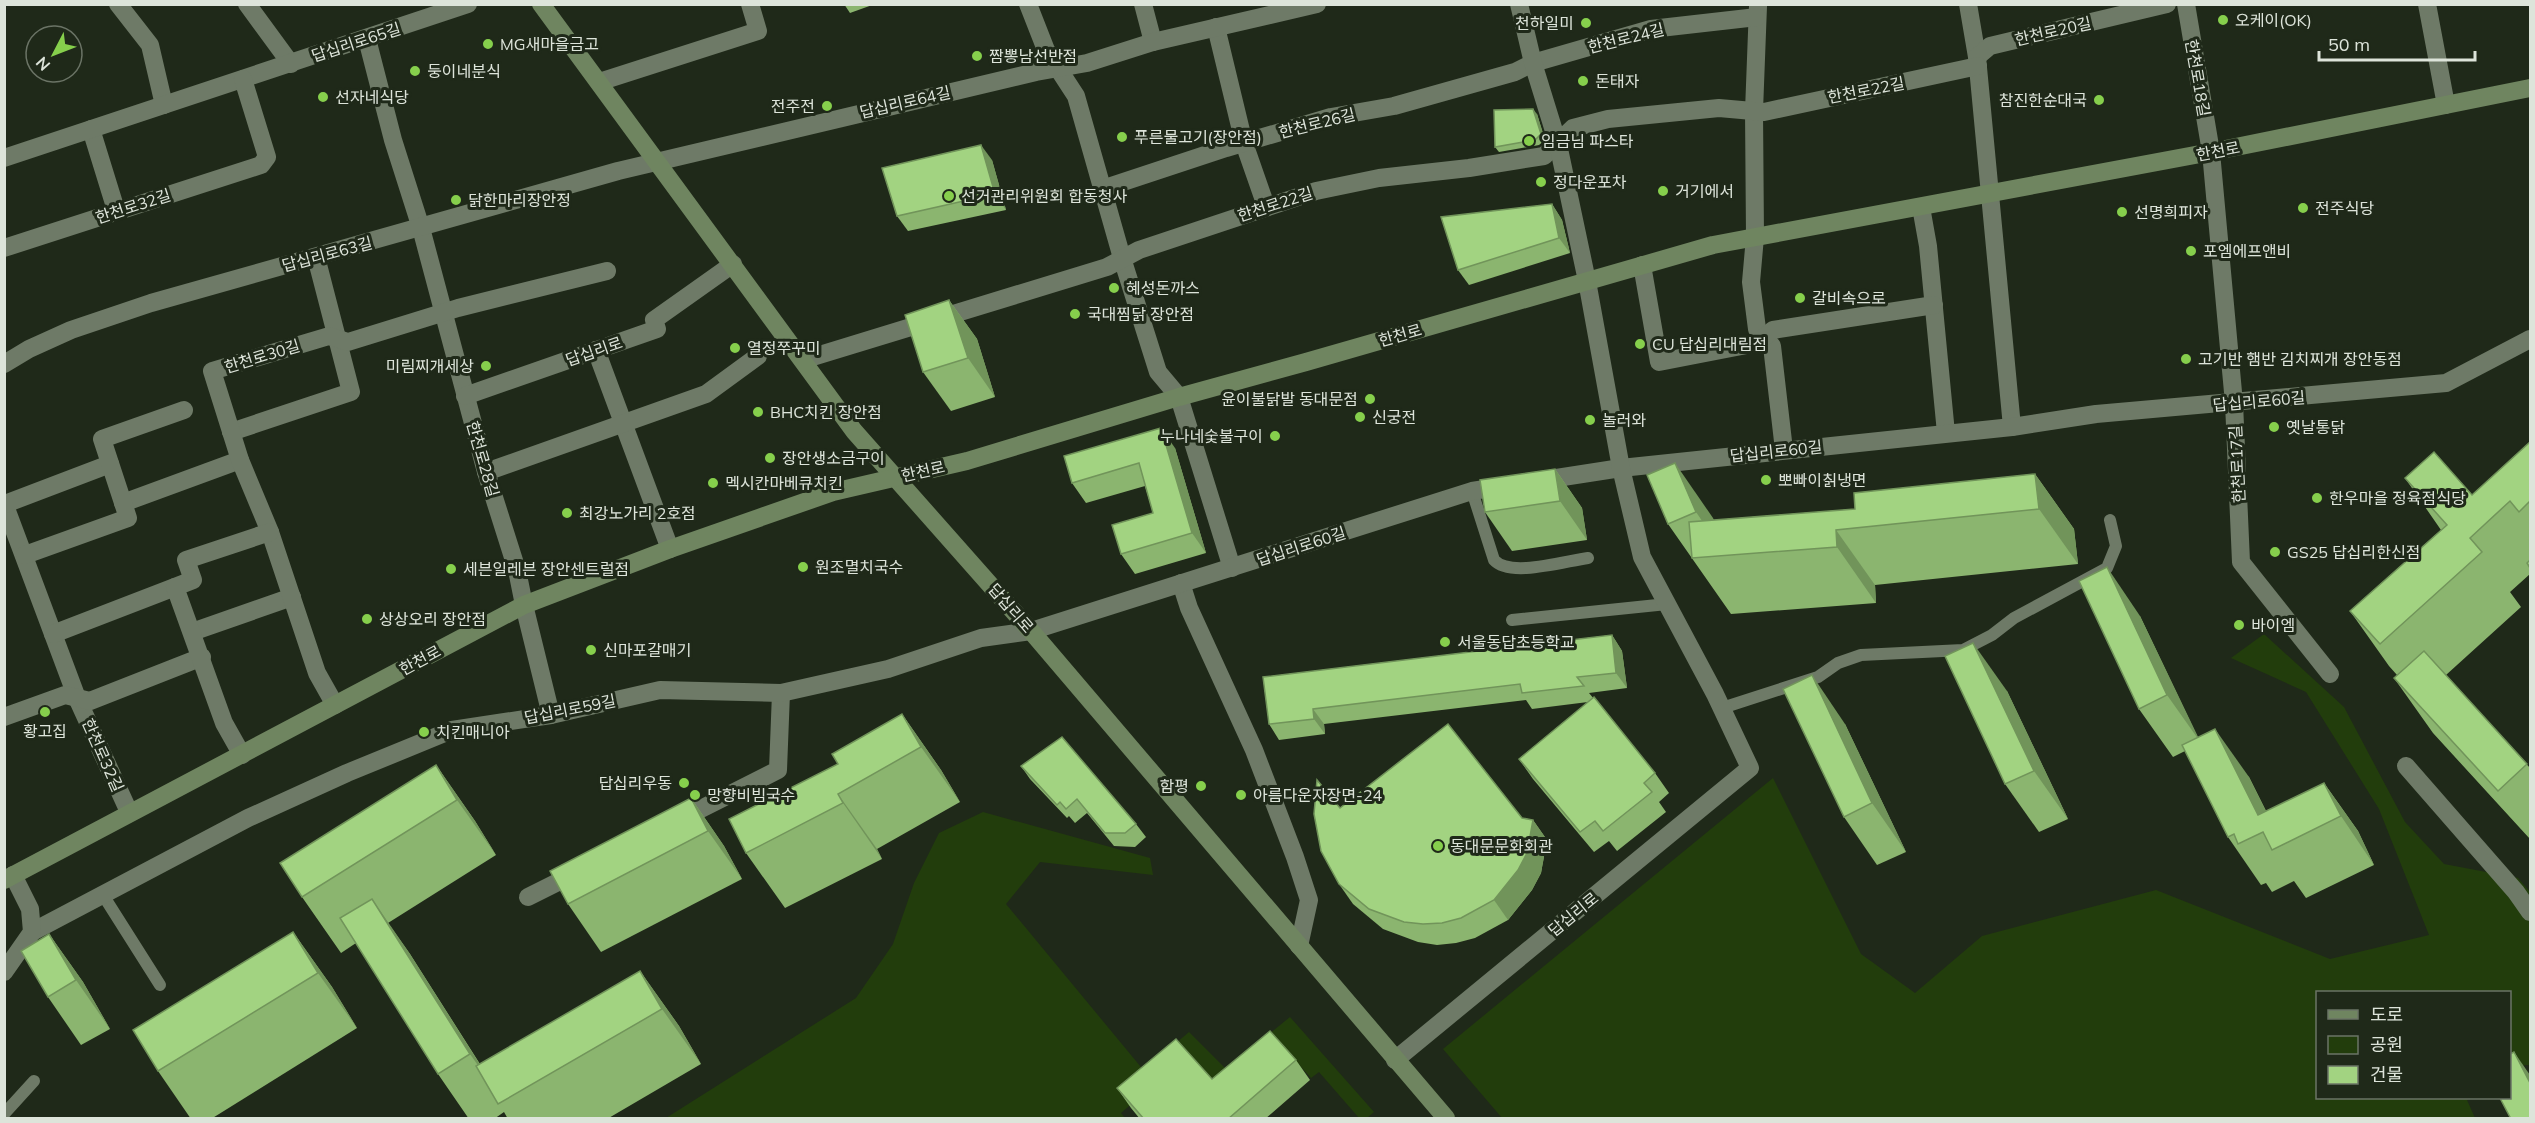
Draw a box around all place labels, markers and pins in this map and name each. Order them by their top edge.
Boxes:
place label: 오케이(OK) [2235,10,2312,30]
place label: 천하일미 [1515,13,1574,33]
marker: 오케이(OK) [2216,13,2230,27]
marker: 천하일미 [1579,16,1593,30]
place label: MG새마을금고 [500,34,599,54]
marker: MG새마을금고 [481,37,495,51]
place label: 짬뽕남선반점 [989,46,1077,66]
marker: 짬뽕남선반점 [970,49,984,63]
place label: 둥이네분식 [427,61,501,81]
marker: 둥이네분식 [408,64,422,78]
place label: 돈태자 [1595,71,1639,91]
marker: 돈태자 [1576,74,1590,88]
place label: 선자네식당 [335,87,409,107]
marker: 선자네식당 [316,90,330,104]
place label: 참진한순대국 [1999,90,2087,110]
marker: 참진한순대국 [2092,93,2106,107]
place label: 전주전 [771,96,815,116]
marker: 전주전 [820,99,834,113]
place label: 푸른물고기(장안점) [1134,127,1262,147]
marker: 푸른물고기(장안점) [1115,130,1129,144]
place label: 임금님 파스타 [1541,131,1634,151]
marker: 임금님 파스타 [1522,134,1536,148]
place label: 정다운포차 [1553,172,1627,192]
marker: 정다운포차 [1534,175,1548,189]
place label: 거기에서 [1675,181,1734,201]
marker: 거기에서 [1656,184,1670,198]
place label: 선거관리위원회 합동청사 [961,186,1127,206]
marker: 선거관리위원회 합동청사 [942,189,956,203]
place label: 닭한마리장안정 [468,190,571,210]
marker: 닭한마리장안정 [449,193,463,207]
place label: 전주식당 [2315,198,2374,218]
marker: 전주식당 [2296,201,2310,215]
place label: 선명희피자 [2134,202,2208,222]
marker: 선명희피자 [2115,205,2129,219]
place label: 포엠에프앤비 [2203,241,2291,261]
marker: 포엠에프앤비 [2184,244,2198,258]
place label: 혜성돈까스 [1126,278,1200,298]
marker: 혜성돈까스 [1107,281,1121,295]
place label: 갈비속으로 [1812,288,1886,308]
marker: 갈비속으로 [1793,291,1807,305]
place label: 국대찜닭 장안점 [1087,304,1194,324]
marker: 국대찜닭 장안점 [1068,307,1082,321]
place label: CU 답십리대림점 [1652,334,1767,354]
marker: CU 답십리대림점 [1633,337,1647,351]
place label: 열정쭈꾸미 [747,338,821,358]
marker: 열정쭈꾸미 [728,341,742,355]
place label: 고기반 햄반 김치찌개 장안동점 [2198,349,2402,369]
marker: 고기반 햄반 김치찌개 장안동점 [2179,352,2193,366]
place label: 미림찌개세상 [386,356,474,376]
marker: 미림찌개세상 [479,359,493,373]
place label: 윤이불닭발 동대문점 [1221,389,1358,409]
marker: 윤이불닭발 동대문점 [1363,392,1377,406]
place label: BHC치킨 장안점 [770,402,882,422]
marker: BHC치킨 장안점 [751,405,765,419]
place label: 신궁전 [1372,407,1416,427]
marker: 신궁전 [1353,410,1367,424]
place label: 놀러와 [1602,410,1646,430]
marker: 놀러와 [1583,413,1597,427]
place label: 옛날통닭 [2286,417,2345,437]
marker: 옛날통닭 [2267,420,2281,434]
place label: 누나네숯불구이 [1160,426,1263,446]
marker: 누나네숯불구이 [1268,429,1282,443]
place label: 장안생소금구이 [782,448,885,468]
marker: 장안생소금구이 [763,451,777,465]
place label: 뽀빠이칡냉면 [1778,470,1866,490]
place label: 멕시칸마베큐치킨 [725,473,843,493]
marker: 뽀빠이칡냉면 [1759,473,1773,487]
marker: 멕시칸마베큐치킨 [706,476,720,490]
place label: 한우마을 정육점식당 [2329,488,2466,508]
marker: 한우마을 정육점식당 [2310,491,2324,505]
place label: 최강노가리 2호점 [579,503,696,523]
marker: 최강노가리 2호점 [560,506,574,520]
place label: GS25 답십리한신점 [2287,542,2420,562]
marker: GS25 답십리한신점 [2268,545,2282,559]
place label: 원조멸치국수 [815,557,903,577]
place label: 세븐일레븐 장안센트럴점 [463,559,629,579]
marker: 원조멸치국수 [796,560,810,574]
marker: 세븐일레븐 장안센트럴점 [444,562,458,576]
place label: 상상오리 장안점 [379,609,486,629]
marker: 상상오리 장안점 [360,612,374,626]
place label: 바이엠 [2251,615,2295,635]
marker: 바이엠 [2232,618,2246,632]
place label: 서울동답초등학교 [1457,632,1575,652]
marker: 서울동답초등학교 [1438,635,1452,649]
place label: 신마포갈매기 [603,640,691,660]
marker: 신마포갈매기 [584,643,598,657]
marker: 황고집 [38,705,52,719]
place label: 황고집 [23,721,67,741]
place label: 치킨매니아 [436,722,510,742]
marker: 치킨매니아 [417,725,431,739]
place label: 답십리우동 [598,773,672,793]
marker: 답십리우동 [677,776,691,790]
place label: 함평 [1160,776,1189,796]
marker: 함평 [1194,779,1208,793]
place label: 망향비빔국수 [707,785,795,805]
place label: 아름다운자장면-24 [1253,785,1382,805]
marker: 망향비빔국수 [688,788,702,802]
marker: 아름다운자장면-24 [1234,788,1248,802]
place label: 동대문문화회관 [1450,836,1553,856]
marker: 동대문문화회관 [1431,839,1445,853]

